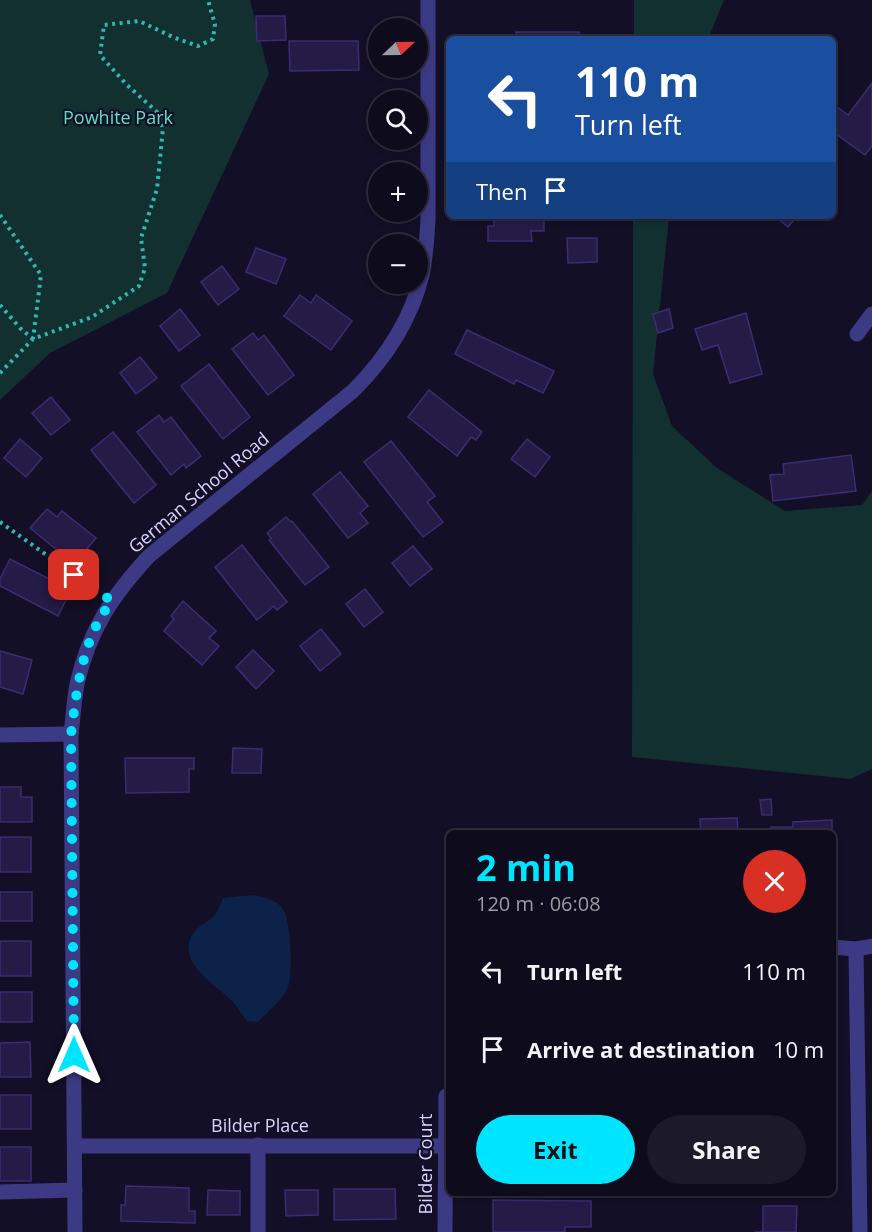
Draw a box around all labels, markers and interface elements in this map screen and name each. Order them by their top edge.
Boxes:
north arrow [368,18,428,78]
map controls [368,18,428,294]
text: 110 m [575,52,699,109]
icon: left [476,60,554,138]
button: search [368,90,428,150]
park label: Powhite Park [63,105,174,129]
text: Turn left [575,106,682,143]
button: + [368,162,428,222]
icon: arrive [539,174,572,207]
text: Then [476,176,527,206]
button: − [368,234,428,294]
street label: German School Road [123,426,274,558]
pin [48,549,99,600]
icon: arrive [57,558,90,591]
text: 2 min [476,843,576,892]
button: close [743,850,806,913]
text: 120 m · 06:08 [476,890,601,917]
icon: left [476,955,509,988]
text: Turn left [527,956,622,986]
text: 110 m [742,956,806,986]
position arrow [42,1023,106,1087]
icon: arrive [476,1033,509,1066]
text: Arrive at destination [527,1034,755,1064]
text: 10 m [773,1034,824,1064]
street label: Bilder Place [211,1113,309,1137]
street label: Bilder Court [413,1114,437,1214]
button: Exit [476,1115,635,1184]
button: Share [647,1115,806,1184]

